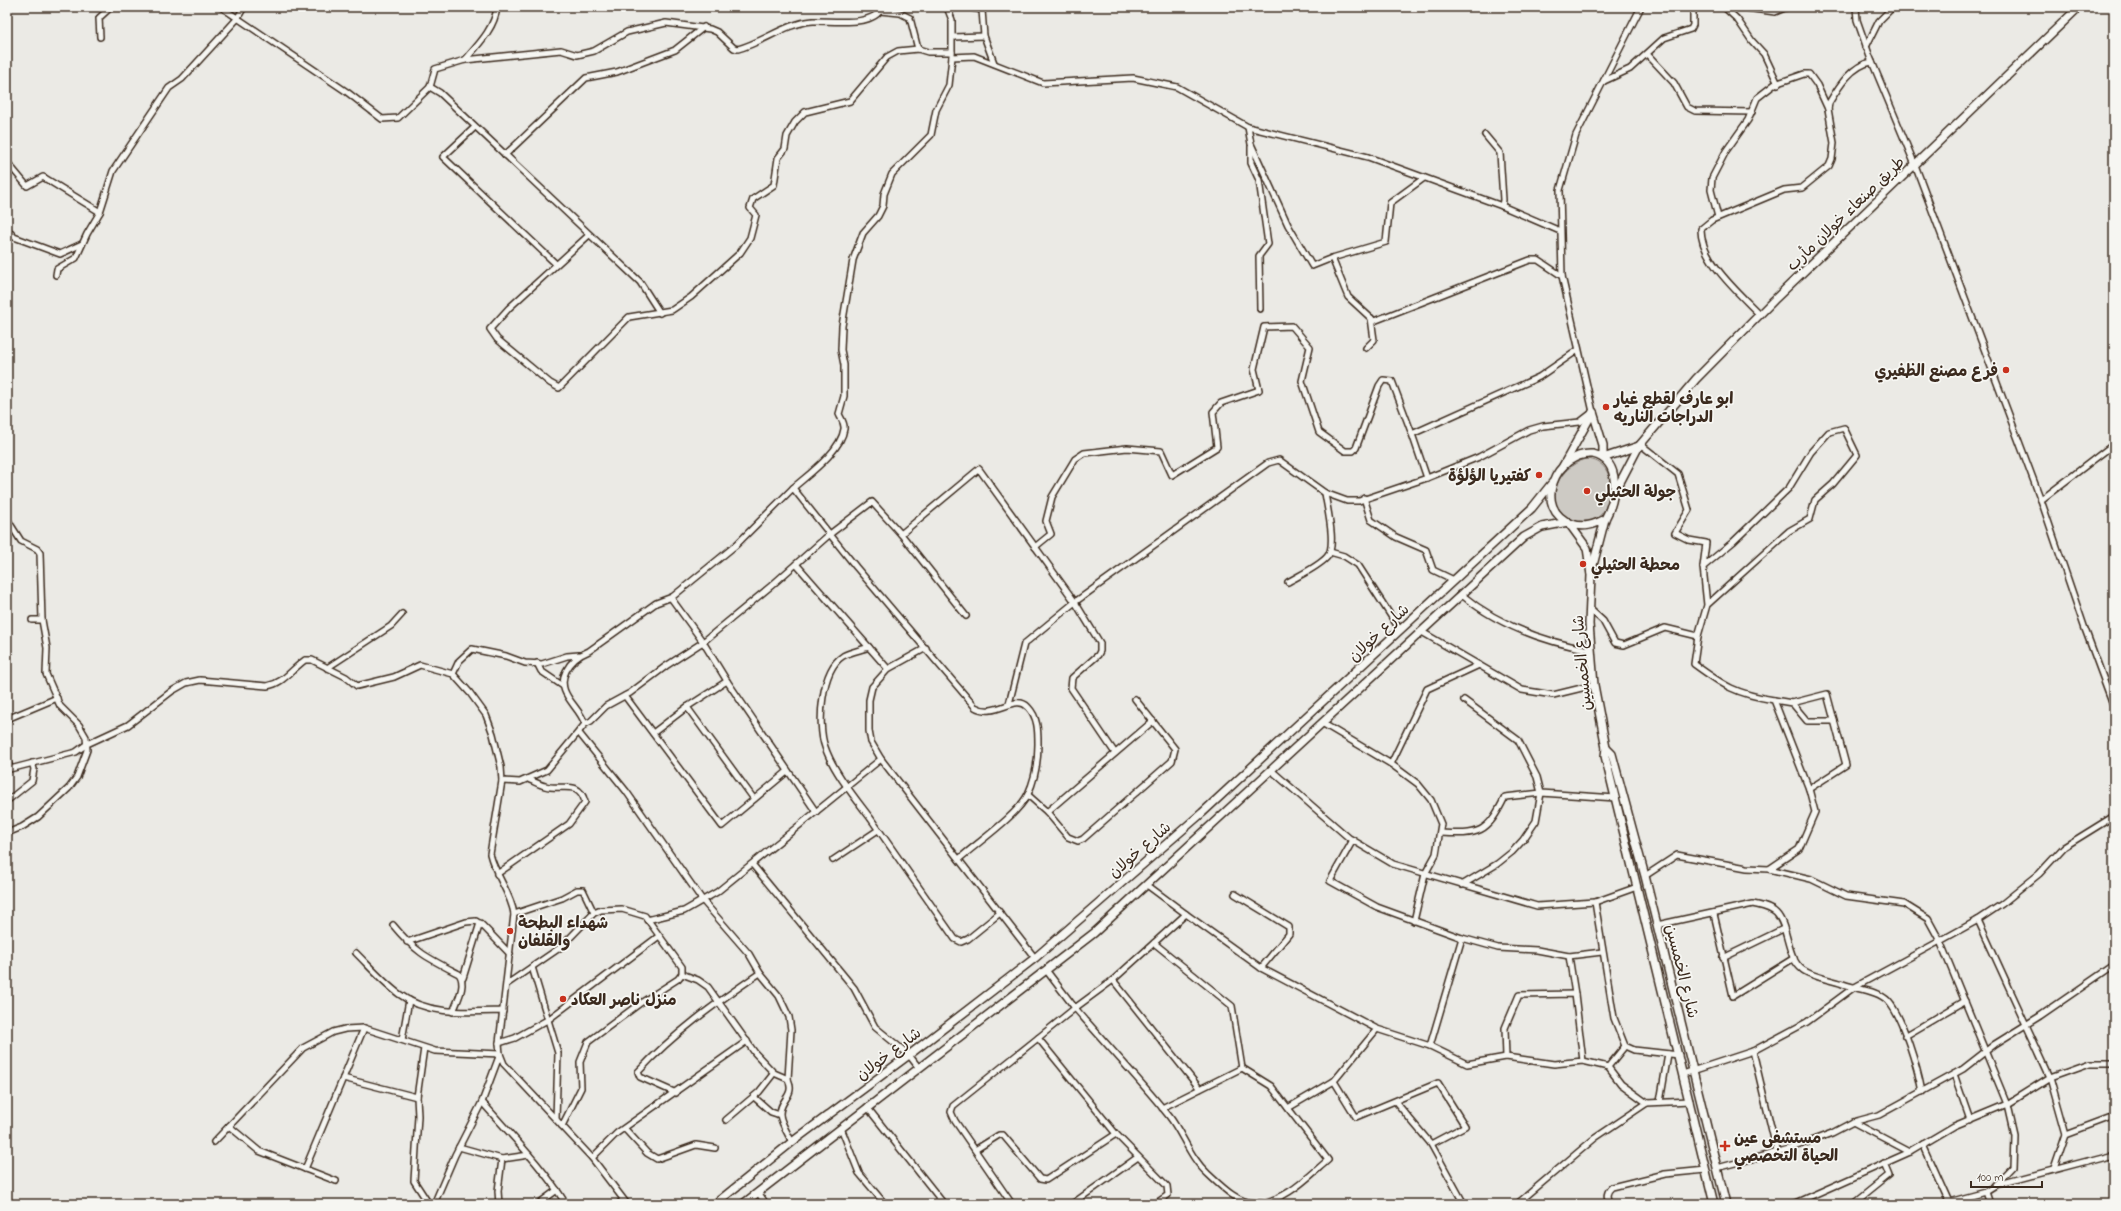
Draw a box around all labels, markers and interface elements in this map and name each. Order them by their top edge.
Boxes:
street label: طريق صنعاء خولان مأرب [1782,151,1911,278]
place label: فرع مصنع الظفيري [1875,360,1998,384]
marker: فرع مصنع الظفيري [2001,365,2011,375]
place label: ابو عارف لقطع غيار الدراجات الناريه [1612,388,1733,430]
marker: ابو عارف لقطع غيار الدراجات الناريه [1601,402,1611,412]
place label: كفتيريا الؤلؤة [1448,465,1531,489]
marker: كفتيريا الؤلؤة [1534,470,1544,480]
place label: جولة الحثيلي [1595,481,1676,506]
marker: جولة الحثيلي [1582,486,1592,496]
place label: محطة الحثيلي [1591,554,1680,579]
marker: محطة الحثيلي [1578,559,1588,569]
street label: شارع خولان [1343,599,1415,668]
street label: شارع الخمسين [1567,614,1599,712]
street label: شارع خولان [1104,816,1177,885]
place label: شهداء البطحة والقلفان [518,912,608,954]
street label: شارع الخمسين [1658,922,1704,1021]
marker: شهداء البطحة والقلفان [505,926,515,936]
place label: منزل ناصر العكاد [571,989,677,1013]
marker: منزل ناصر العكاد [558,994,568,1004]
street label: شارع خولان [851,1022,927,1087]
place label: مستشفى عين الحياة التخصصي [1734,1127,1838,1170]
marker: مستشفى عين الحياة التخصصي [1719,1140,1731,1152]
scale bar [1971,1163,2042,1189]
text: 100 m [1977,1169,2004,1187]

